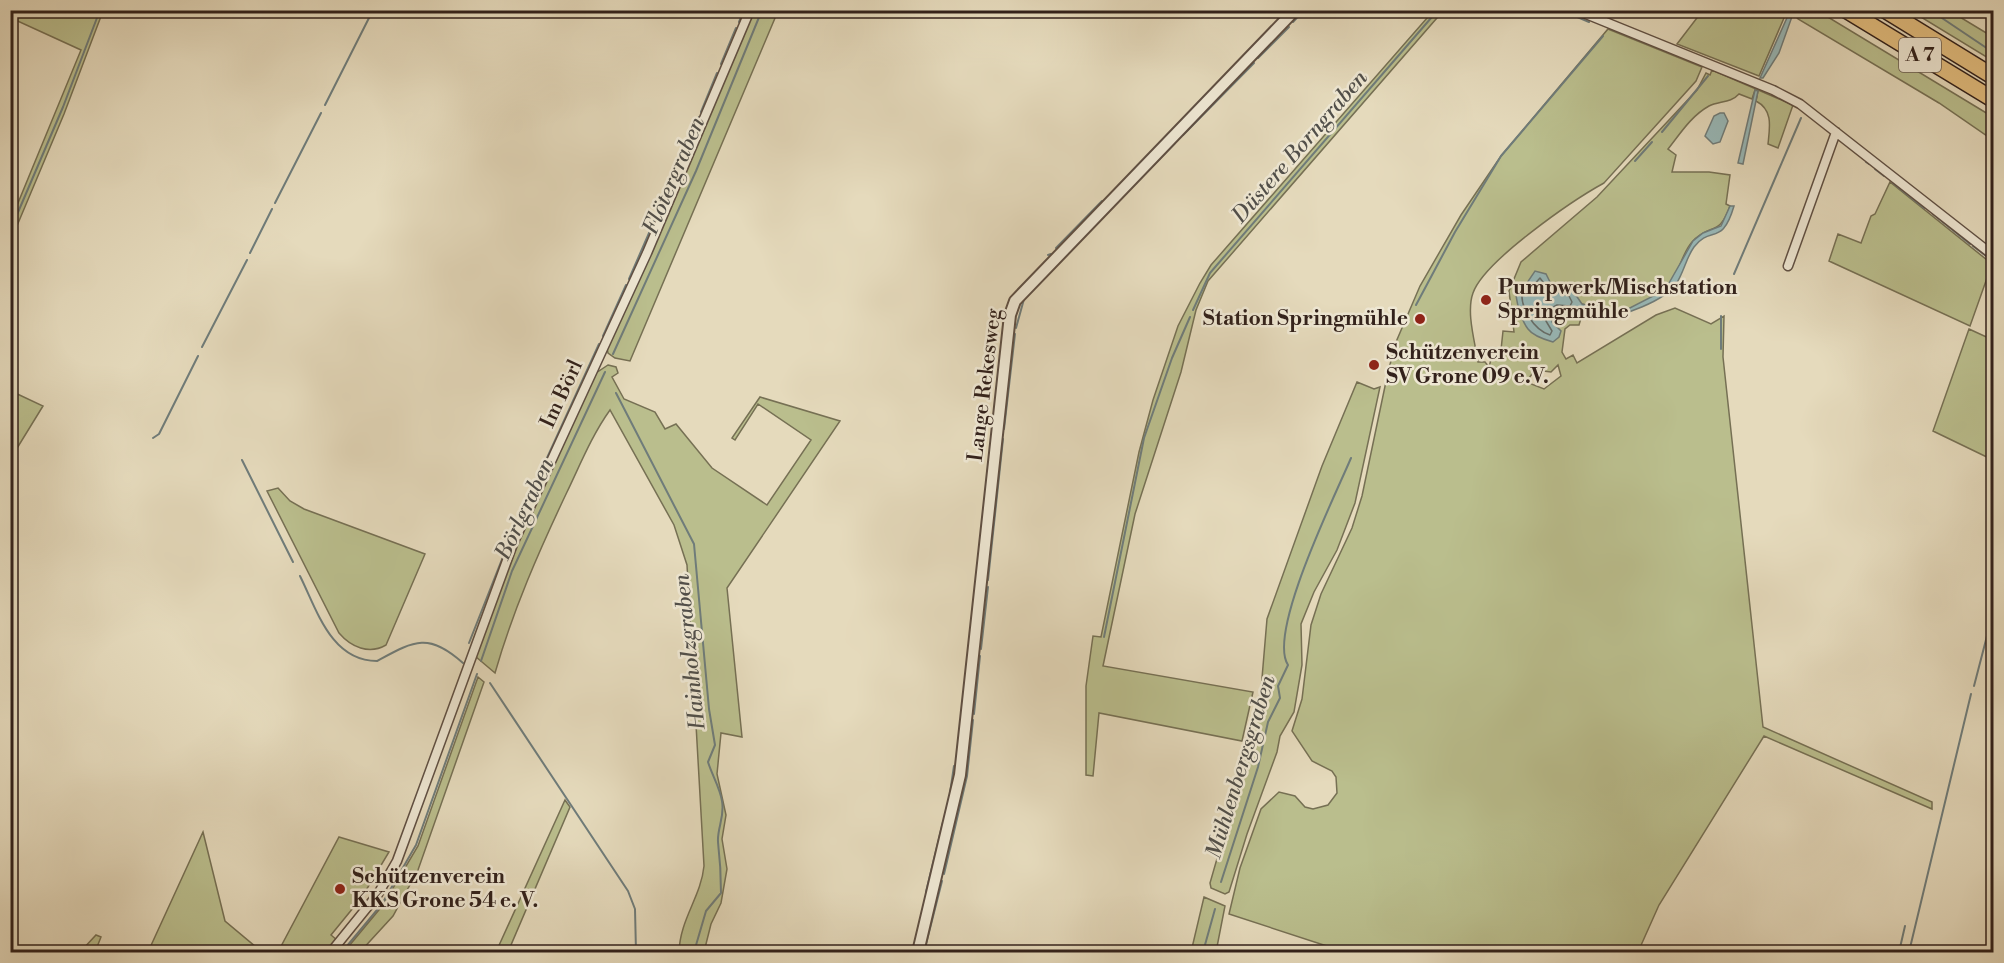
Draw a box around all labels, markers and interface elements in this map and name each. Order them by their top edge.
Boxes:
road number: A 7 [1899,38,1941,72]
water label: Düstere Borngraben [1226,65,1374,230]
water label: Flötergraben [637,112,711,239]
place label: Pumpwerk/Mischstation Springmühle [1498,275,1738,325]
marker: Pumpwerk/Mischstation Springmühle [1479,293,1493,307]
place label: Station Springmühle [1203,306,1408,332]
street label: Lange Rekesweg [963,307,1007,463]
marker: Station Springmühle [1413,312,1427,326]
place label: Schützenverein SV Grone 09 e.V. [1386,340,1549,390]
street label: Im Börl [535,356,589,432]
marker: Schützenverein SV Grone 09 e.V. [1367,358,1381,372]
water label: Börlgraben [489,453,561,565]
water label: Hainholzgraben [668,572,712,732]
water label: Mühlenbergsgraben [1200,671,1282,862]
place label: Schützenverein KKS Grone 54 e. V. [352,864,538,914]
marker: Schützenverein KKS Grone 54 e. V. [333,882,347,896]

